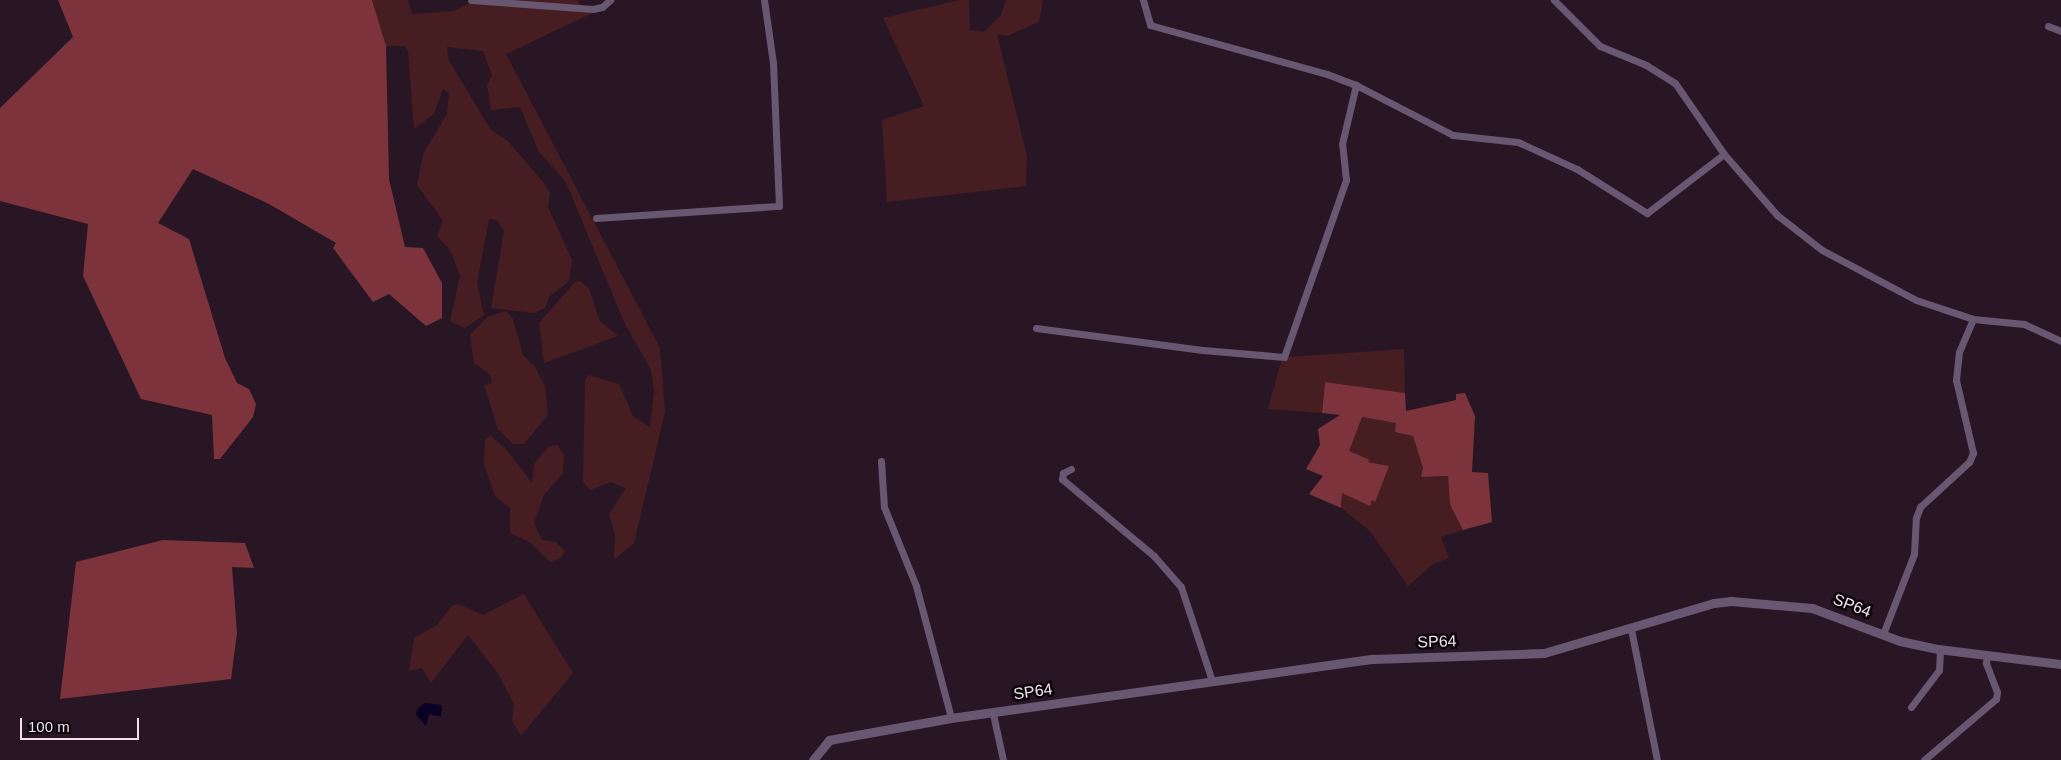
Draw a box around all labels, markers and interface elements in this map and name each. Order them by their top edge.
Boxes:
street label: SP64 [1830,590,1874,622]
street label: SP64 [1417,632,1457,652]
street label: SP64 [1012,680,1054,704]
scale bar [22,708,141,740]
text: 100 m [28,718,70,735]

